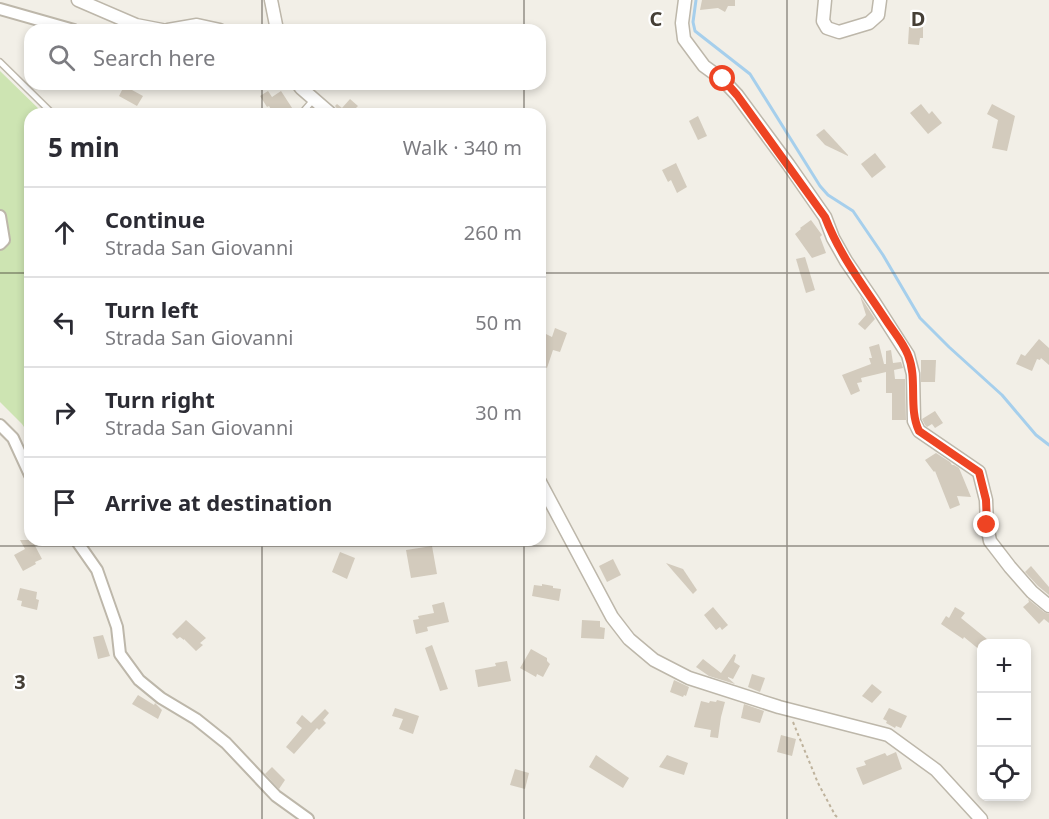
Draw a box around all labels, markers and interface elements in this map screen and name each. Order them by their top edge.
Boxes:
text: C [650,5,663,32]
text: D [911,5,925,32]
search box [24,24,546,90]
icon: search [45,41,78,74]
text: Search here [93,42,215,72]
route start [709,65,735,91]
text: 5 min [48,129,120,165]
text: Walk · 340 m [403,134,522,161]
text: Continue [105,204,205,234]
icon: ahead [48,216,81,249]
text: 260 m [464,219,522,246]
text: Strada San Giovanni [105,234,293,261]
text: Turn left [105,294,199,324]
icon: left [48,306,81,339]
text: 50 m [475,309,522,336]
text: Strada San Giovanni [105,324,293,351]
text: Turn right [105,384,215,414]
icon: right [48,396,81,429]
text: 30 m [475,399,522,426]
text: Strada San Giovanni [105,414,293,441]
icon: arrive [48,486,81,519]
text: Arrive at destination [105,487,332,517]
route end [973,511,999,537]
map controls [977,639,1031,801]
button: + [977,639,1031,693]
text: 3 [14,668,26,695]
button: − [977,693,1031,747]
button: locate [977,747,1031,801]

